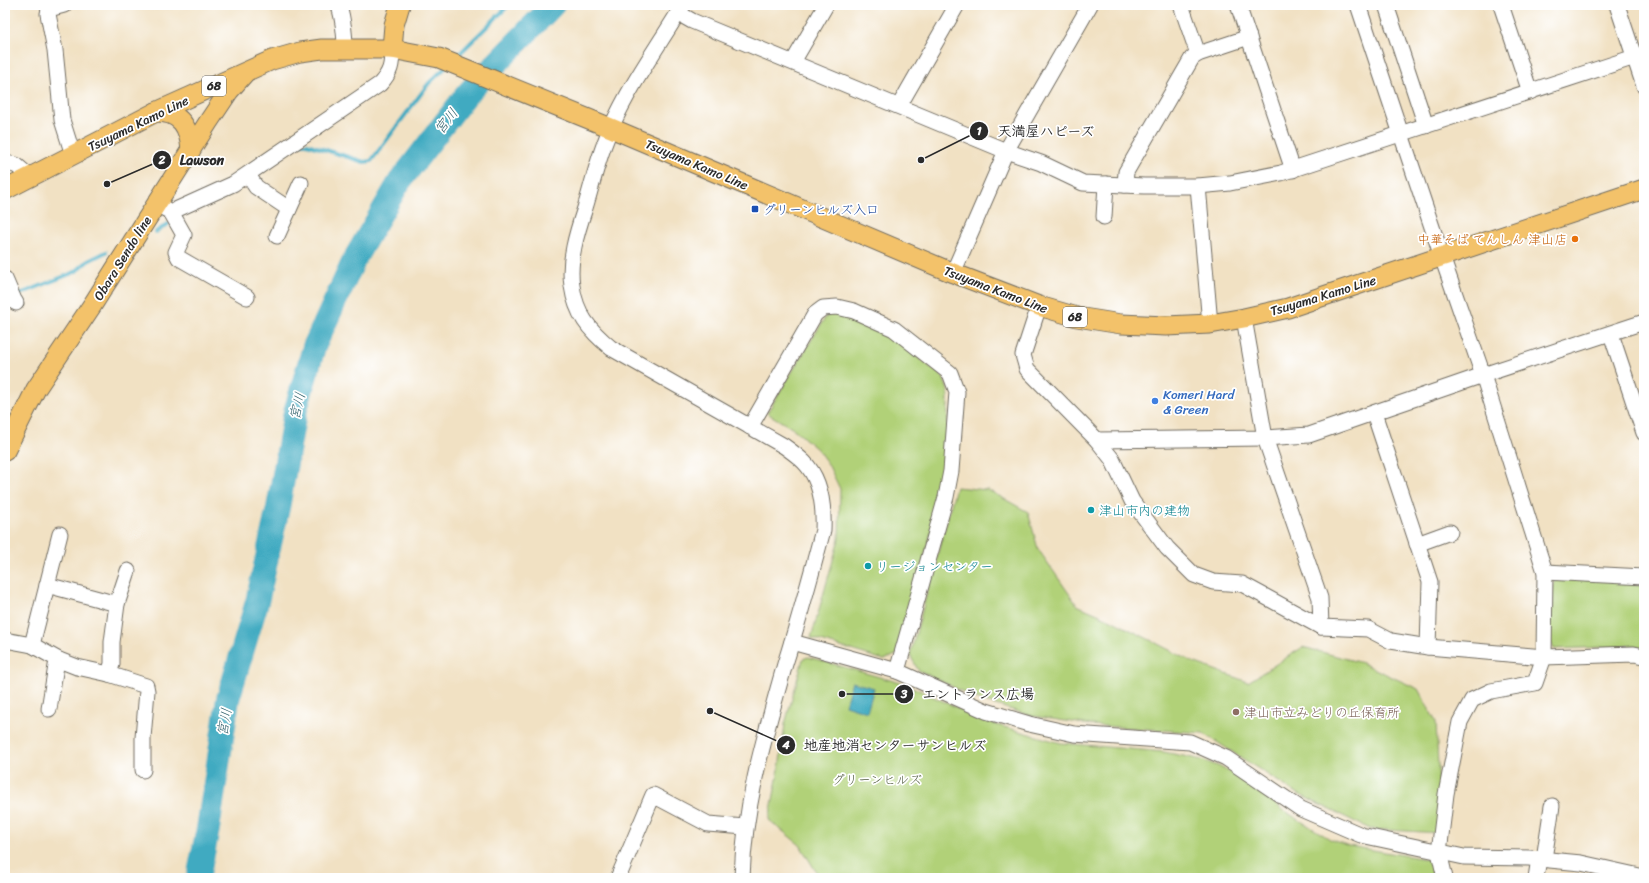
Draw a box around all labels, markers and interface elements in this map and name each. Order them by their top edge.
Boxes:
road number: 68 [202,76,226,96]
street label: Tsuyama Kamo Line [84,89,193,158]
water label: 宮川 [428,103,465,140]
callout: 天満屋ハピーズ [969,118,1102,144]
text: 天満屋ハピーズ [998,119,1094,144]
text: 1 [976,120,982,142]
street label: Tsuyama Kamo Line [642,132,752,197]
callout: Lawson [152,147,232,173]
text: Lawson [180,148,225,173]
text: 2 [158,149,166,171]
place label: グリーンヒルズ入口 [763,198,879,221]
marker: グリーンヒルズ入口 [750,204,760,214]
street label: Obara Sendo line [87,211,158,305]
place label: 中華そば てんしん 津山店 [1417,228,1567,251]
marker: 中華そば てんしん 津山店 [1570,234,1580,244]
street label: Tsuyama Kamo Line [940,259,1052,320]
street label: Tsuyama Kamo Line [1267,268,1379,323]
road number: 68 [1063,307,1087,327]
place label: Komeri Hard & Green [1163,383,1236,421]
water label: 宮川 [282,390,313,423]
marker: Komeri Hard & Green [1150,396,1160,406]
place label: 津山市内の建物 [1099,499,1190,522]
marker: 津山市内の建物 [1086,505,1096,515]
place label: リージョンセンター [876,555,993,578]
marker: リージョンセンター [863,561,873,571]
callout: エントランス広場 [894,681,1042,707]
text: エントランス広場 [922,682,1034,707]
text: 3 [900,683,908,705]
place label: 津山市立みどりの丘保育所 [1244,701,1400,724]
water label: 宮川 [210,706,239,738]
marker: 津山市立みどりの丘保育所 [1231,707,1241,717]
callout: 地産地消センターサンヒルズ [776,732,994,758]
text: 地産地消センターサンヒルズ [804,733,986,758]
text: 4 [781,734,790,756]
park label: グリーンヒルズ [832,768,922,791]

